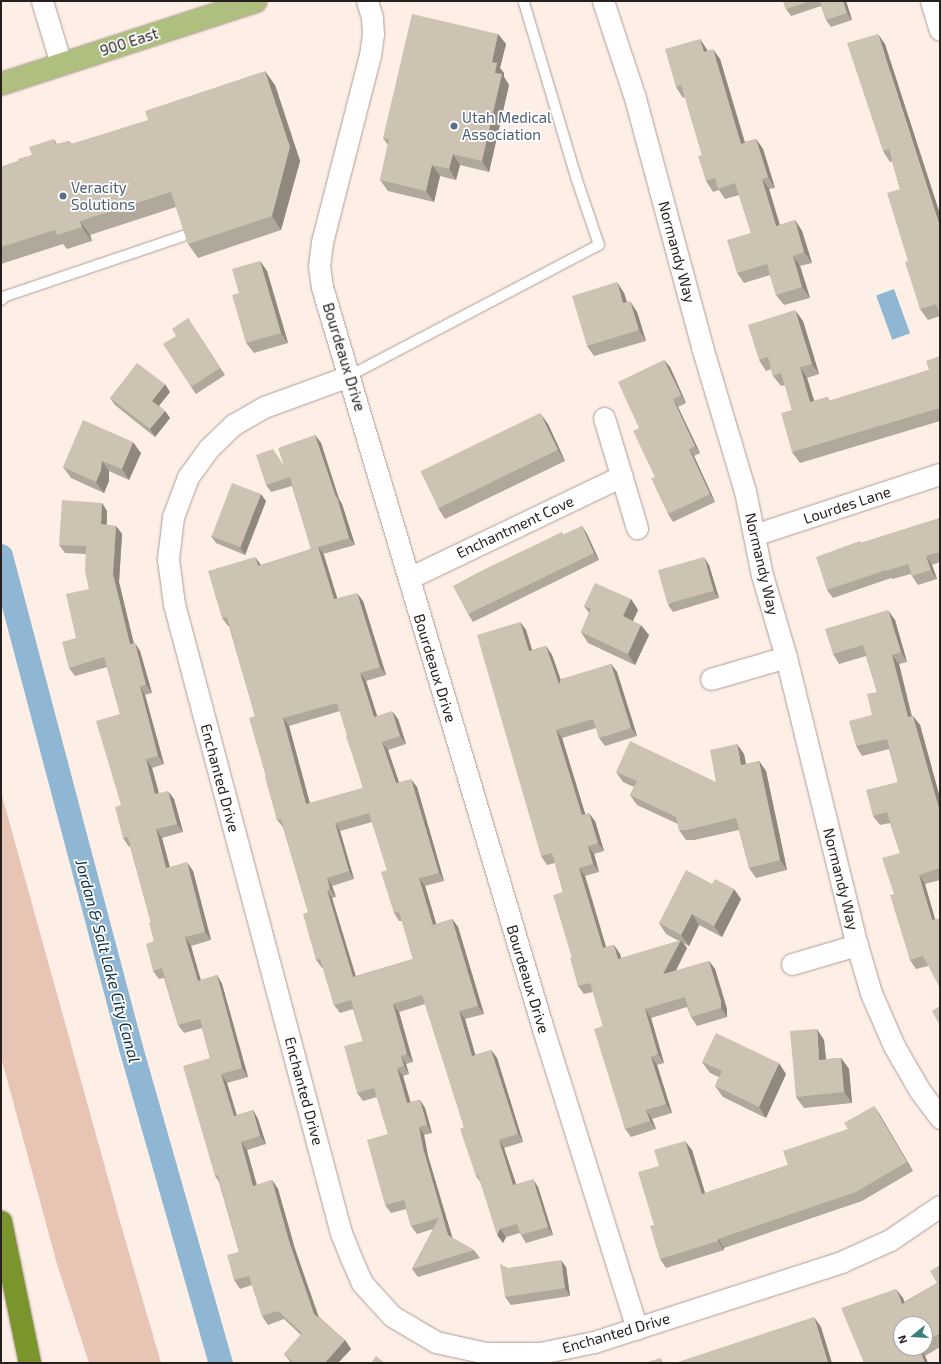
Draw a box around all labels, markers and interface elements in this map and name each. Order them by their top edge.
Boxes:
street label: 900 East [98,24,160,60]
place label: Utah Medical Association [462,108,552,143]
marker: Utah Medical Association [449,121,459,131]
place label: Veracity Solutions [71,178,135,213]
marker: Veracity Solutions [58,191,68,201]
street label: Normandy Way [655,199,699,305]
street label: Bourdeaux Drive [319,301,369,413]
street label: Lourdes Lane [801,482,893,528]
street label: Enchantment Cove [453,492,577,562]
street label: Normandy Way [741,511,783,617]
street label: Bourdeaux Drive [410,612,460,724]
street label: Enchanted Drive [197,722,243,834]
street label: Normandy Way [820,826,862,932]
water label: Jordan & Salt Lake City Canal [72,857,144,1065]
street label: Bourdeaux Drive [503,923,553,1035]
street label: Enchanted Drive [281,1035,327,1147]
street label: Enchanted Drive [560,1309,672,1357]
north arrow [893,1316,933,1356]
text: N [895,1334,909,1345]

